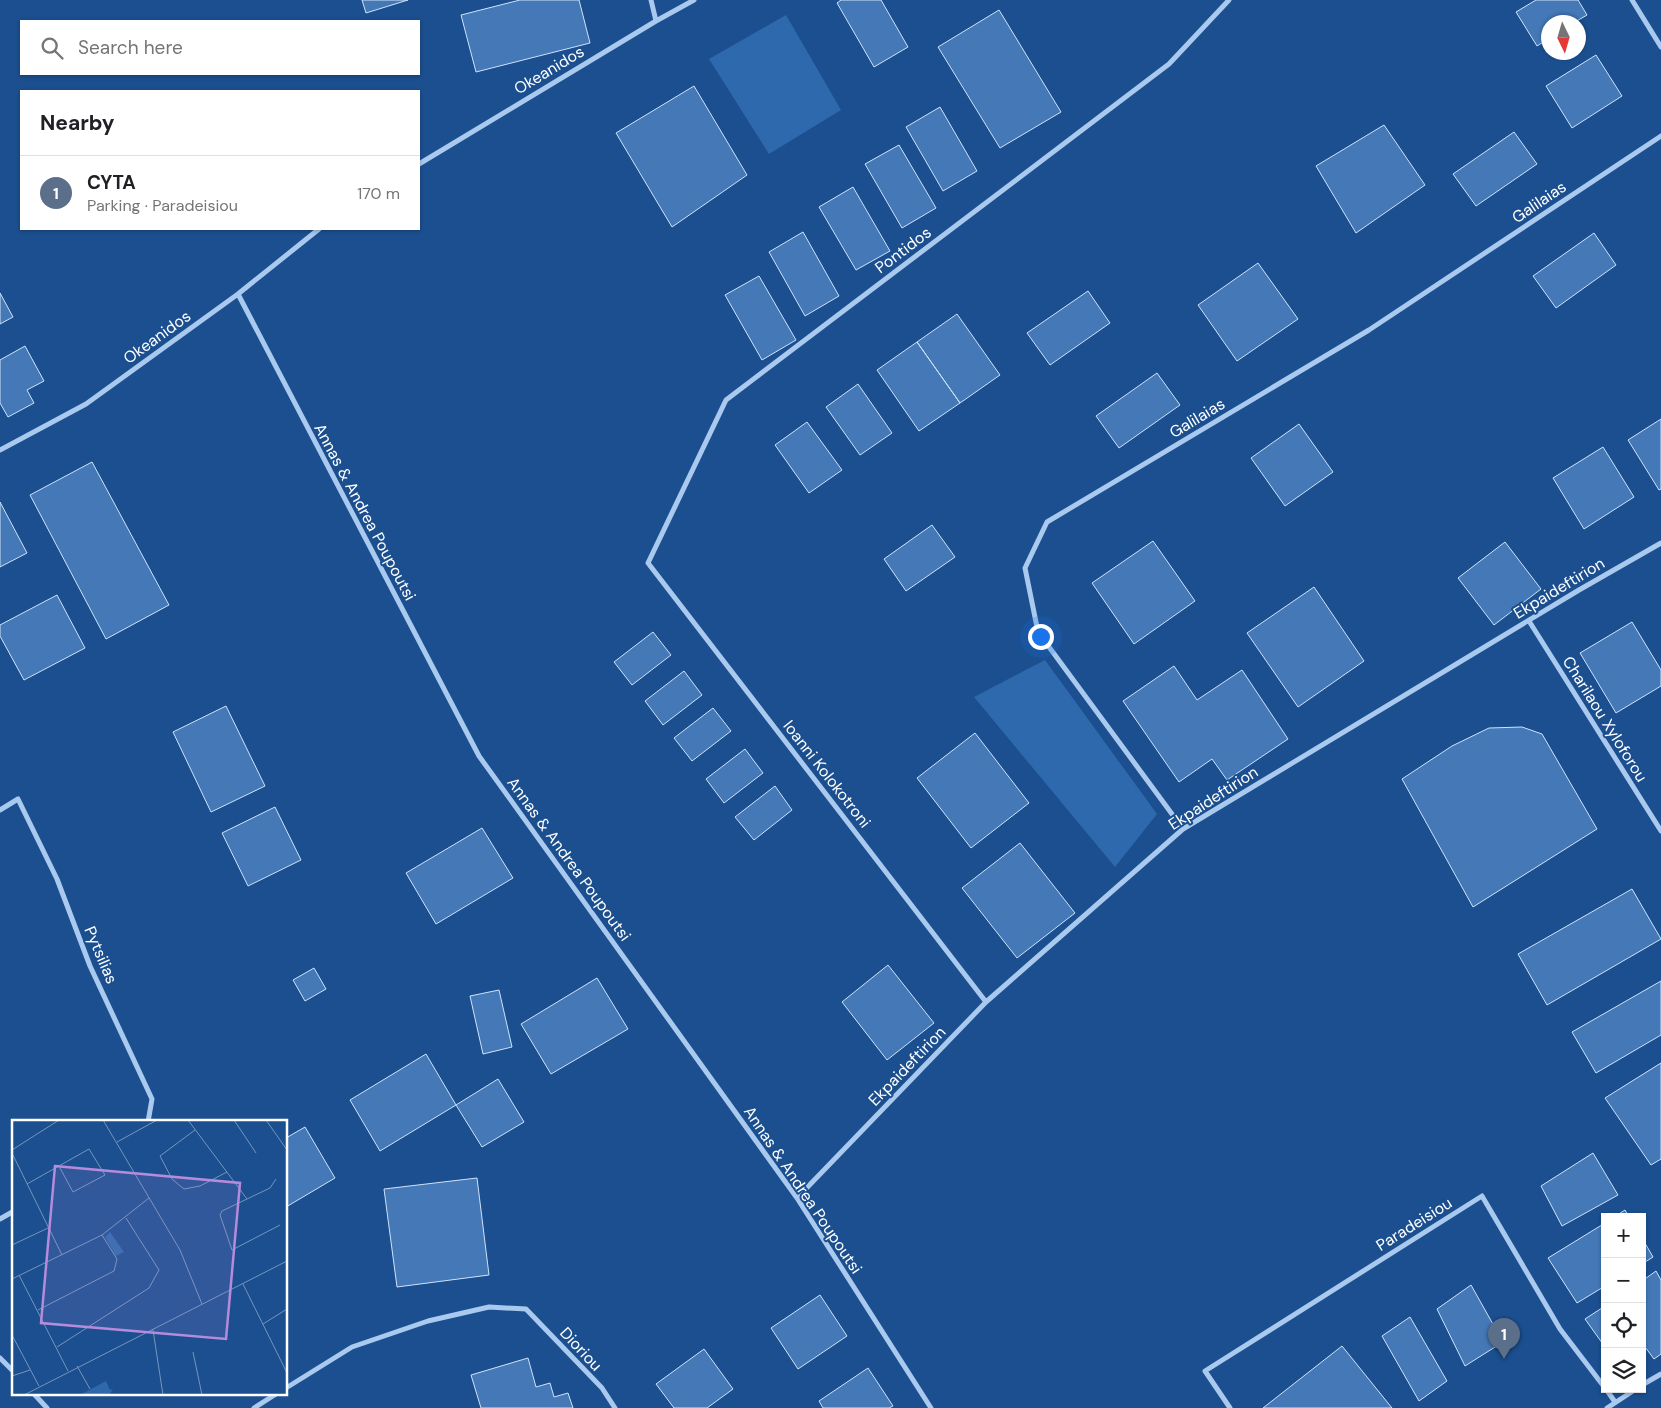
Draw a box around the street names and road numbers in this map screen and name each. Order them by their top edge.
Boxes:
street label: Okeanidos [510,41,588,99]
street label: Galilaias [1508,176,1570,228]
street label: Pontidos [871,222,935,278]
street label: Okeanidos [119,306,195,368]
street label: Galilaias [1165,393,1229,443]
street label: Annas & Andrea Poupoutsi [309,420,421,604]
street label: Ekpaideftirion [1510,553,1608,623]
street label: Charilaou Xyloforou [1558,652,1652,786]
street label: Ioanni Kolokotroni [778,716,876,832]
street label: Ekpaideftirion [1164,761,1262,835]
street label: Annas & Andrea Poupoutsi [502,773,636,945]
street label: Pytsilias [80,923,122,987]
street label: Ekpaideftirion [864,1022,950,1110]
street label: Annas & Andrea Poupoutsi [739,1102,867,1278]
street label: Paradeisiou [1372,1192,1456,1256]
street label: Dioriou [555,1323,607,1375]

